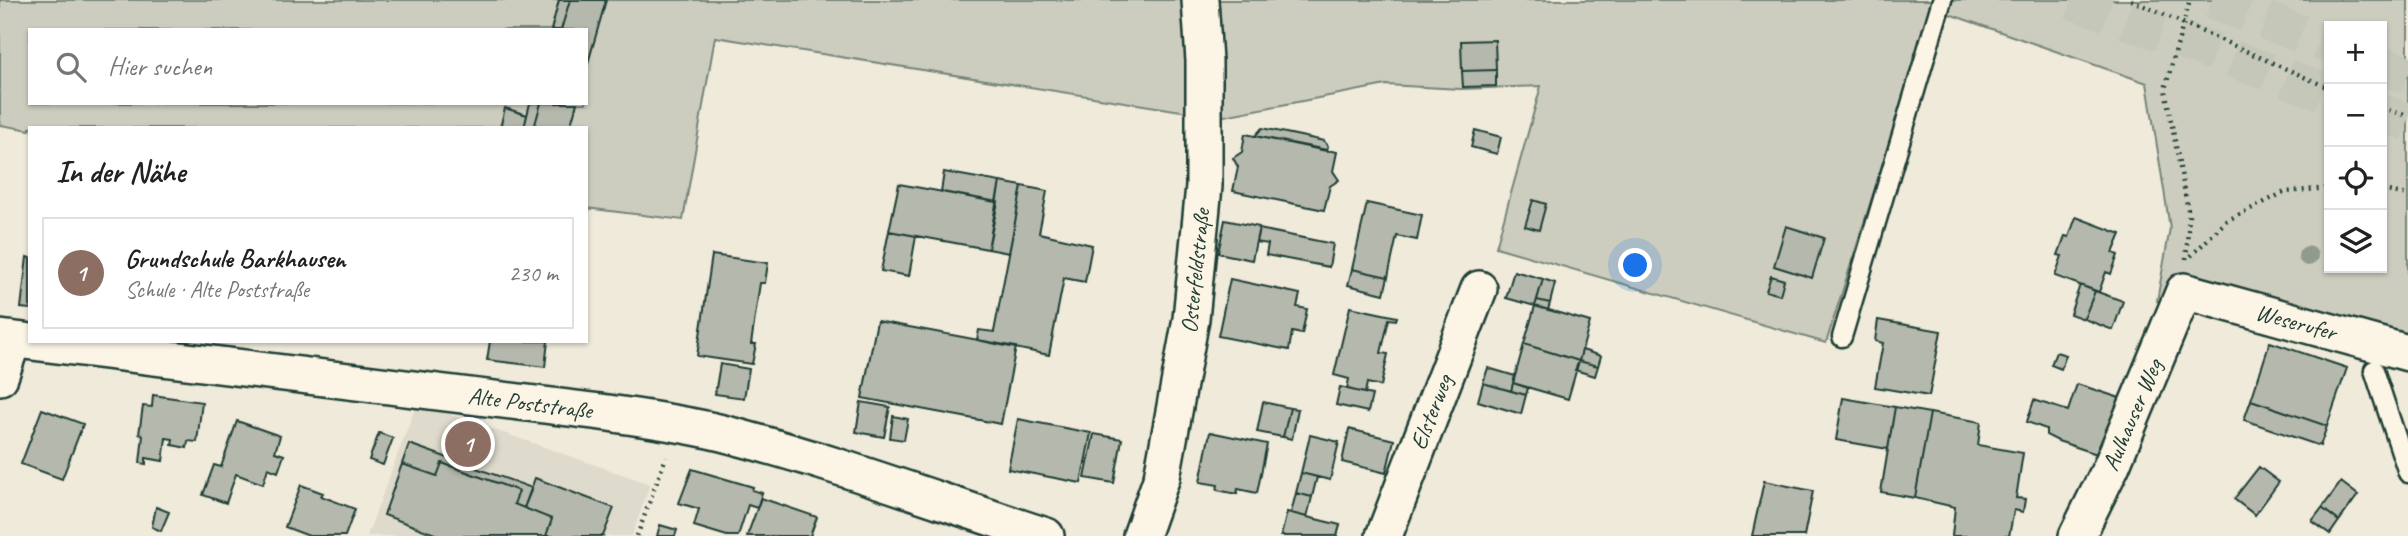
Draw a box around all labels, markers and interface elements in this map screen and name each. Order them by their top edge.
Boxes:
map controls [2324,21,2387,273]
button: + [2324,21,2387,84]
search box [28,28,588,105]
icon: search [52,48,90,86]
text: Hier suchen [108,50,212,83]
button: − [2324,84,2387,147]
button: locate [2324,147,2387,210]
text: In der Nähe [56,153,185,191]
street label: Osterfeldstraße [1174,205,1217,335]
button: layers [2324,210,2387,273]
text: Grundschule Barkhausen [125,242,346,275]
your location [1618,248,1652,282]
text: 1 [76,259,86,288]
text: 230 m [509,259,558,288]
text: Schule · Alte Poststraße [125,275,309,304]
street label: Weserufer [2252,297,2342,348]
street label: Aulhauser Weg [2095,352,2170,475]
street label: Elsterweg [1403,369,1460,454]
street label: Alte Poststraße [466,381,596,426]
pin: 1 [445,418,491,470]

